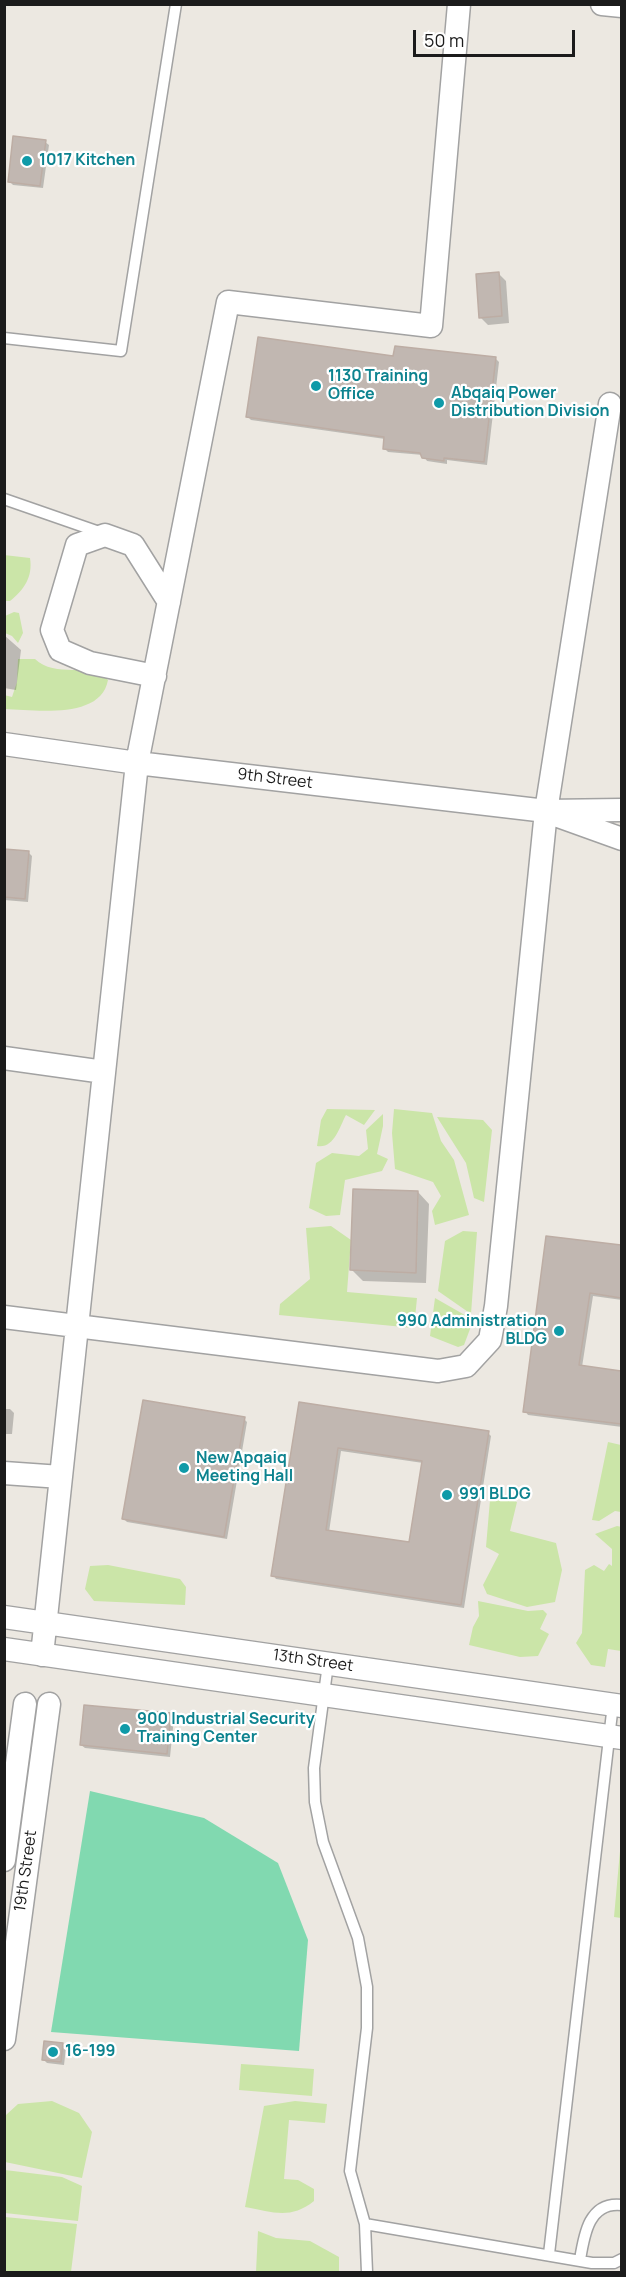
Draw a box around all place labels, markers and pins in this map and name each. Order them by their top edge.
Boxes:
place label: 1017 Kitchen [39,151,135,171]
marker: 1017 Kitchen [20,154,34,168]
place label: 1130 Training Office [328,367,428,405]
marker: 1130 Training Office [309,379,323,393]
place label: Abqaiq Power Distribution Division [451,384,610,422]
marker: Abqaiq Power Distribution Division [432,396,446,410]
place label: 990 Administration BLDG [397,1312,547,1350]
marker: 990 Administration BLDG [552,1324,566,1338]
place label: New Apqaiq Meeting Hall [196,1449,293,1487]
marker: New Apqaiq Meeting Hall [177,1461,191,1475]
place label: 991 BLDG [459,1485,531,1505]
marker: 991 BLDG [440,1488,454,1502]
place label: 900 Industrial Security Training Center [137,1710,315,1748]
marker: 900 Industrial Security Training Center [118,1722,132,1736]
place label: 16-199 [65,2042,116,2062]
marker: 16-199 [46,2045,60,2059]

